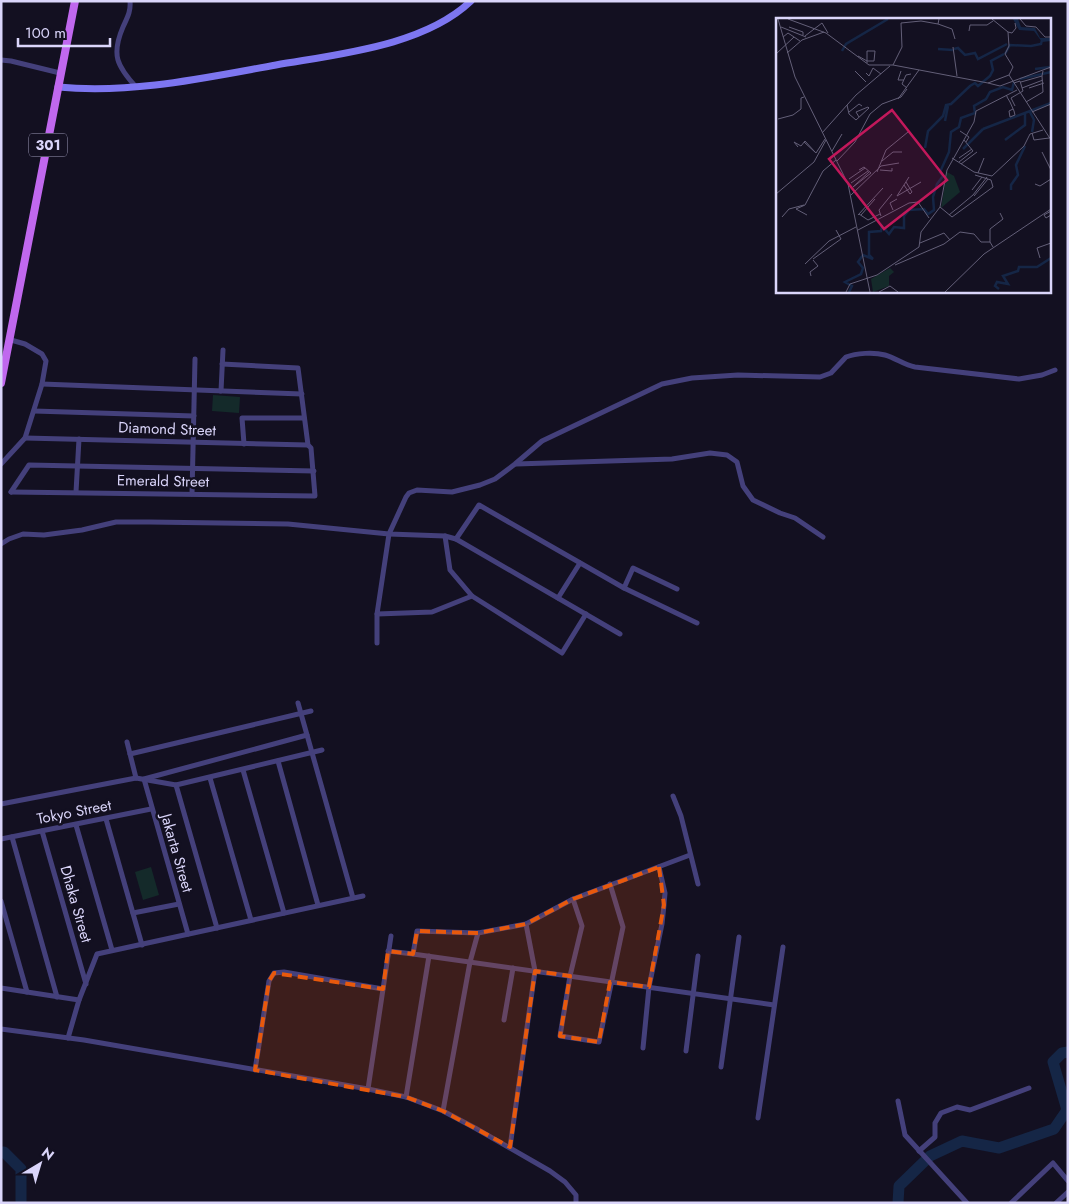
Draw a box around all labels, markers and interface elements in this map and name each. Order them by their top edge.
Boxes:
scale bar [18,15,110,47]
inset map [776,18,1052,292]
text: 100 m [25,22,66,44]
road number: 301 [29,134,67,156]
street label: Diamond Street [118,416,217,442]
street label: Emerald Street [117,469,210,493]
street label: Tokyo Street [35,794,113,830]
street label: Jakarta Street [155,809,199,895]
street label: Dhaka Street [54,863,98,946]
north arrow [15,1139,65,1189]
text: N [37,1142,59,1165]

